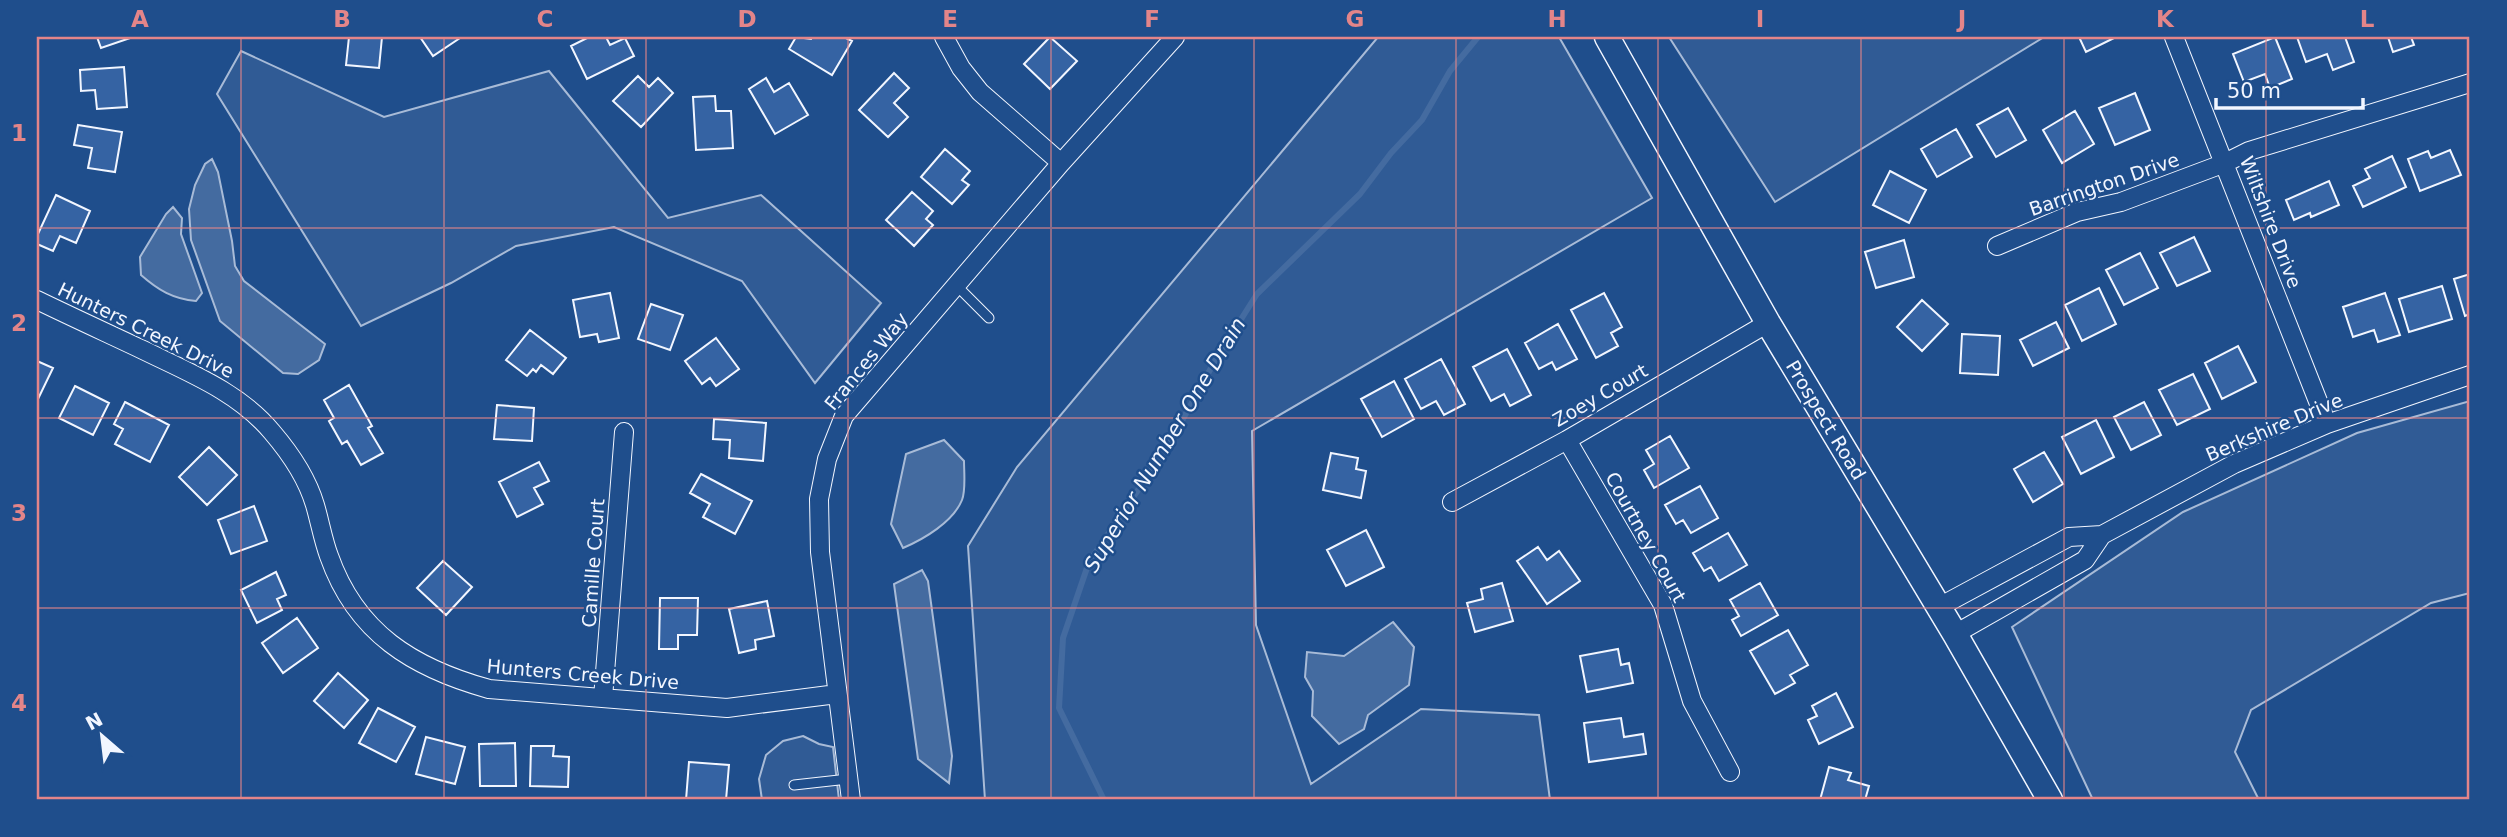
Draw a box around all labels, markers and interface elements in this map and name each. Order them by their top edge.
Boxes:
text: A [131,6,149,32]
text: B [333,6,351,32]
text: C [537,6,553,32]
text: D [737,6,757,32]
text: E [942,6,958,32]
text: F [1144,6,1160,32]
text: G [1346,6,1364,32]
text: H [1547,6,1567,32]
text: I [1756,6,1764,32]
text: J [1956,6,1966,32]
text: K [2156,6,2175,32]
text: L [2360,6,2375,32]
scale bar [2216,66,2364,110]
text: 50 m [2227,79,2281,103]
text: 1 [11,120,27,146]
street label: Barrington Drive [2026,148,2182,220]
street label: Wiltshire Drive [2236,153,2306,291]
street label: Hunters Creek Drive [54,278,238,382]
street label: Frances Way [820,308,912,414]
text: 2 [11,310,27,336]
water label: Superior Number One Drain [1079,313,1251,577]
street label: Prospect Road [1782,356,1870,484]
street label: Zoey Court [1549,359,1651,431]
street label: Berkshire Drive [2202,388,2346,466]
street label: Courtney Court [1601,468,1691,606]
street label: Camille Court [578,498,608,628]
text: 3 [11,500,27,526]
street label: Hunters Creek Drive [486,655,680,693]
text: 4 [11,690,27,716]
north arrow [66,700,136,770]
text: N [82,708,106,734]

